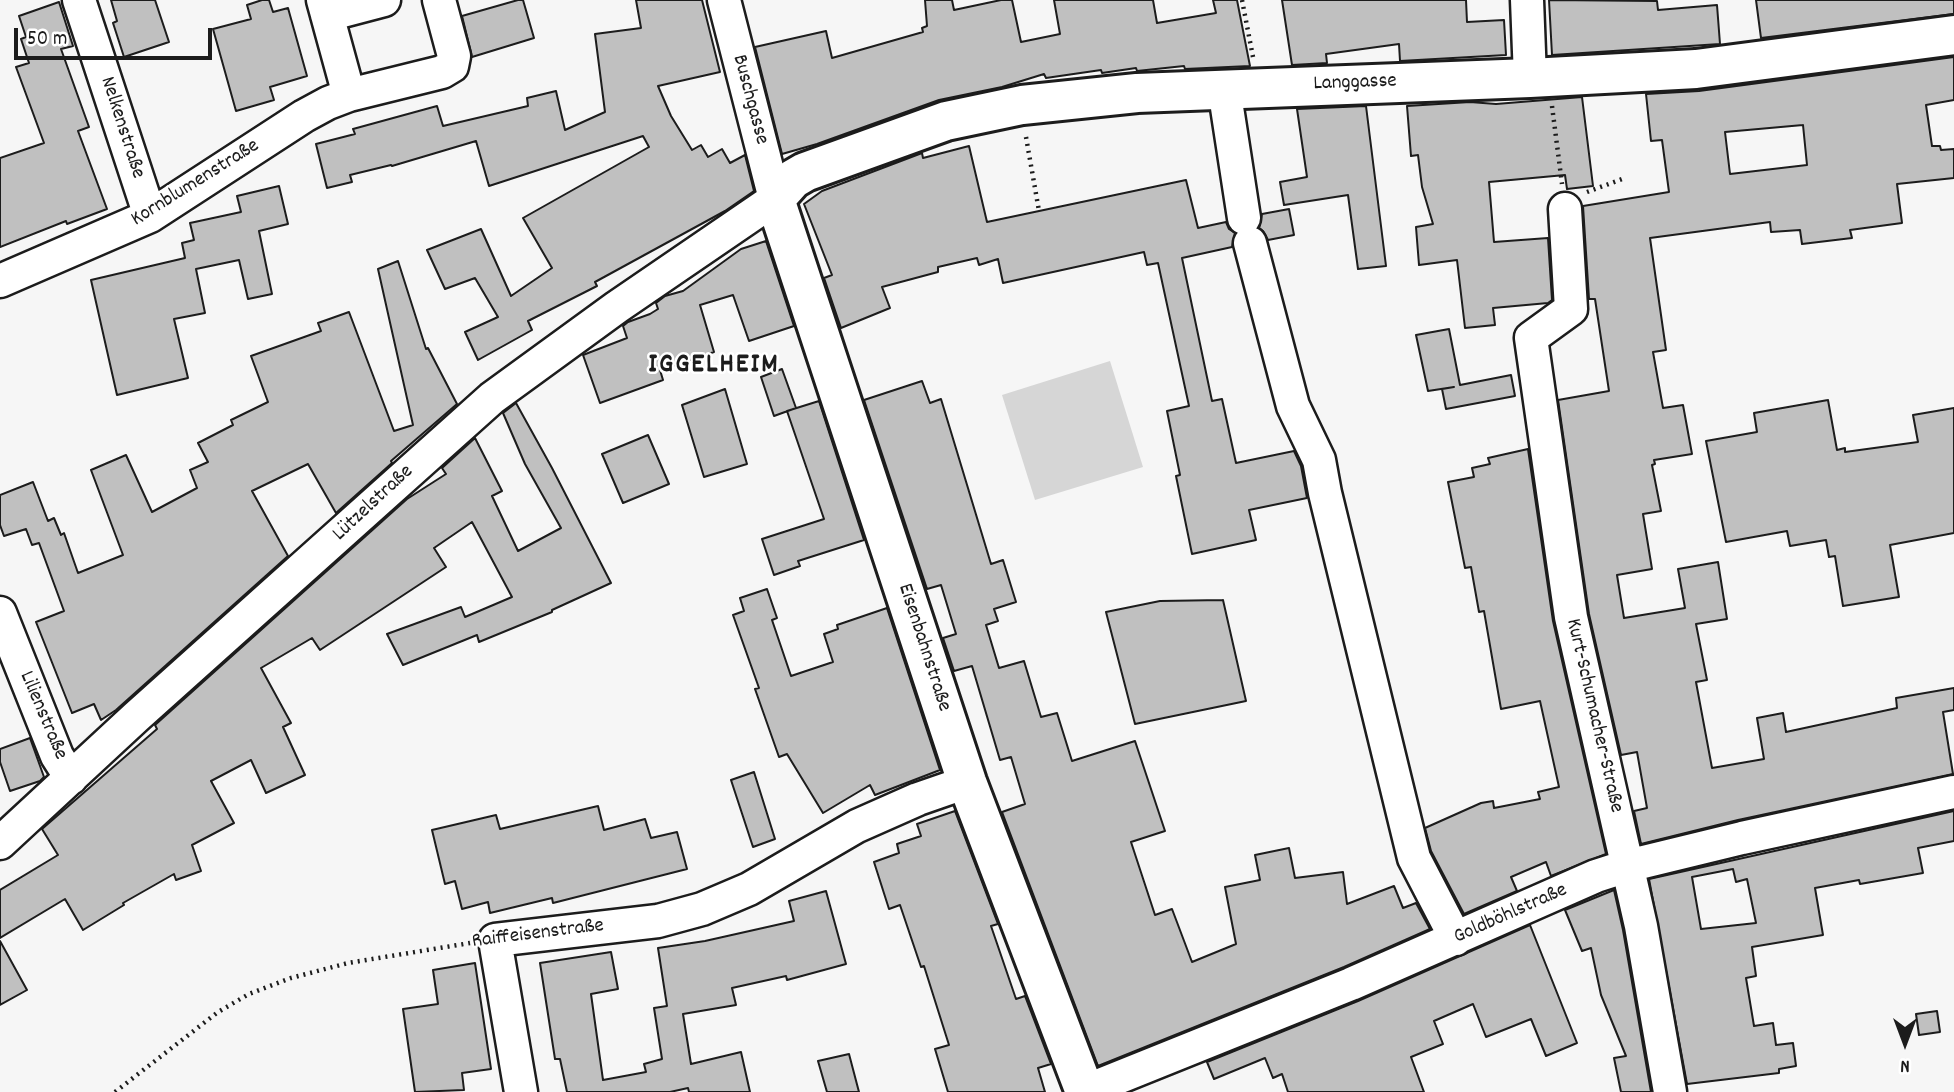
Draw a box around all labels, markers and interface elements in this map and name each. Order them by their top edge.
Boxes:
scale bar [18,14,215,58]
text: 50 m [27,25,67,55]
street label: Buschgasse [725,52,773,148]
street label: Langgasse [1313,70,1397,98]
street label: Nelkenstraße [93,74,149,182]
street label: Kornblumenstraße [127,134,265,234]
district label: IGGELHEIM [649,350,779,384]
street label: Lützelstraße [328,460,420,548]
street label: Eisenbahnstraße [890,581,956,715]
street label: Kurt-Schumacher-Straße [1558,617,1628,815]
street label: Lilienstraße [12,668,72,764]
street label: Goldböhlstraße [1450,879,1572,951]
street label: Raiffeisenstraße [471,914,605,956]
north arrow [1870,1008,1940,1078]
text: N [1900,1051,1910,1078]

